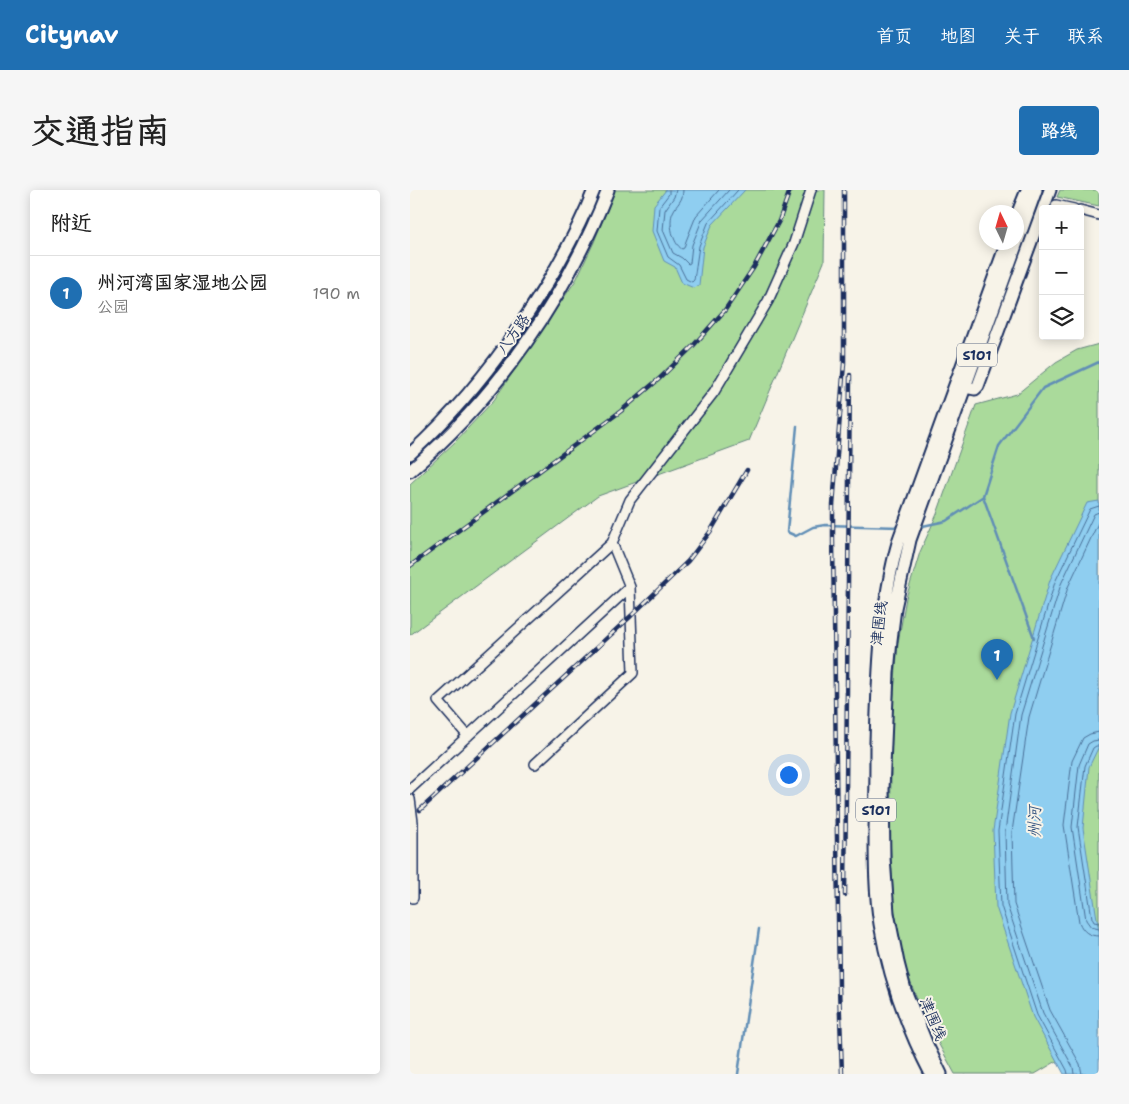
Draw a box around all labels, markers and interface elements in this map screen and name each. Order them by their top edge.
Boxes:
text: Citynav [25,19,119,51]
text: 首页 [876,24,912,48]
text: 地图 [940,24,976,48]
text: 关于 [1004,24,1040,48]
text: 联系 [1068,24,1104,48]
button: 路线 [1019,106,1099,155]
text: 交通指南 [30,107,170,154]
north arrow [979,205,1024,250]
map controls [1039,205,1084,340]
button: + [1039,205,1084,250]
text: 附近 [50,209,92,237]
button: − [1039,250,1084,295]
text: 州河湾国家湿地公园 [97,270,268,295]
text: 1 [62,283,70,304]
text: 190 m [313,283,360,304]
button: layers [1039,295,1084,340]
text: 公园 [97,296,129,317]
street label: 八方路 [492,310,534,358]
road number: S101 [957,344,997,366]
street label: 津围线 [866,599,892,647]
pin: 1 [981,639,1013,680]
your location [776,762,802,788]
road number: S101 [856,798,896,822]
water label: 州河 [1024,803,1045,838]
street label: 津围线 [915,994,951,1044]

